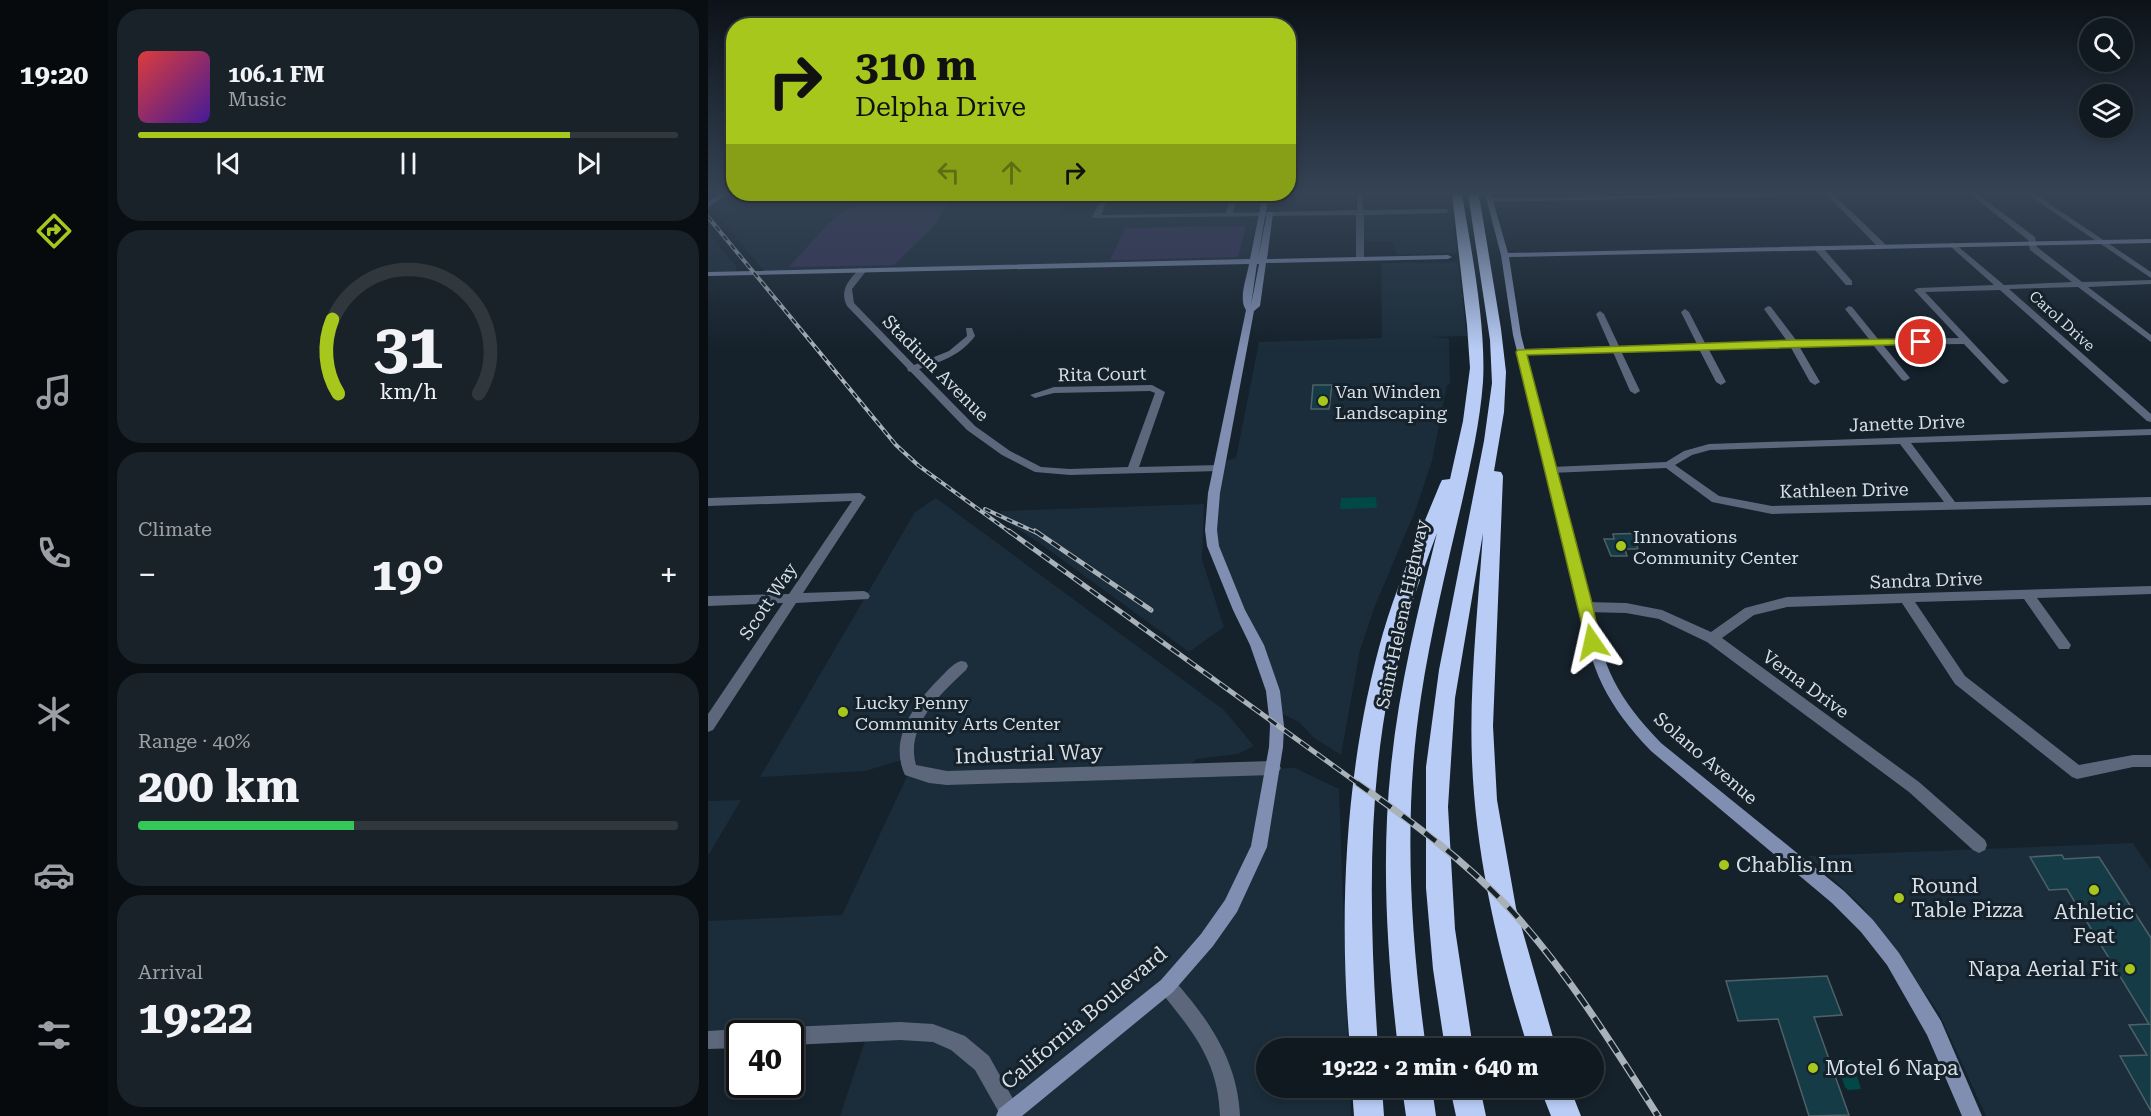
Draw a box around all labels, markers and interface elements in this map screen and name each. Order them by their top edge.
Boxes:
map controls [2079,18,2133,138]
button: search [2079,18,2133,72]
text: 310 m [855,41,977,90]
icon: right [756,42,834,120]
text: 19:20 [20,59,88,91]
text: 106.1 FM [228,62,325,87]
button: layers [2079,84,2133,138]
text: Music [228,87,287,111]
text: Delpha Drive [855,91,1026,123]
icon: previous [212,147,245,180]
icon: pause [392,147,425,180]
icon: next [572,147,605,180]
icon: left [932,156,965,189]
icon: ahead [995,156,1028,189]
icon: right [1058,156,1091,189]
icon: directions [33,210,75,252]
street label: Carol Drive [2026,287,2098,355]
text: 31 [373,310,443,383]
street label: Stadium Avenue [879,311,993,425]
pin [1895,316,1946,367]
icon: arrive [1904,325,1937,358]
street label: Rita Court [1057,363,1147,385]
icon: music [33,371,75,413]
text: km/h [379,379,437,404]
place label: Van Winden Landscaping [1335,381,1448,423]
marker: Van Winden Landscaping [1316,394,1330,408]
street label: Janette Drive [1849,410,1965,436]
street label: Kathleen Drive [1779,478,1909,502]
text: Climate [138,517,212,541]
street label: Saint Helena Highway [1372,517,1432,710]
place label: Innovations Community Center [1633,526,1799,568]
icon: phone [33,532,75,574]
marker: Innovations Community Center [1614,539,1628,553]
text: 19° [372,548,444,601]
text: − [138,555,156,594]
text: + [660,555,678,594]
street label: Scott Way [735,558,802,643]
street label: Sandra Drive [1869,568,1983,592]
position arrow [1560,610,1624,674]
street label: Verna Drive [1759,646,1853,722]
place label: Lucky Penny Community Arts Center [855,692,1061,734]
icon: climate [33,693,75,735]
marker: Lucky Penny Community Arts Center [836,705,850,719]
street label: Solano Avenue [1650,708,1762,809]
text: Range · 40% [138,729,250,753]
street label: Industrial Way [955,739,1104,769]
text: 200 km [138,760,299,813]
place label: Chablis Inn [1736,853,1854,877]
icon: car [33,854,75,896]
marker: Chablis Inn [1717,858,1731,872]
place label: Round Table Pizza [1911,874,2024,922]
marker: Athletic Feat [2087,883,2101,897]
marker: Round Table Pizza [1892,891,1906,905]
place label: Athletic Feat [2054,900,2134,948]
street label: California Boulevard [996,941,1172,1094]
place label: Napa Aerial Fit [1968,957,2118,981]
text: Arrival [138,960,203,984]
marker: Napa Aerial Fit [2123,962,2137,976]
text: 19:22 [138,991,253,1044]
icon: filters [33,1014,75,1056]
speed limit sign: 40 [726,1020,804,1098]
text: 19:22 · 2 min · 640 m [1321,1055,1539,1080]
place label: Motel 6 Napa [1825,1056,1959,1080]
marker: Motel 6 Napa [1806,1061,1820,1075]

